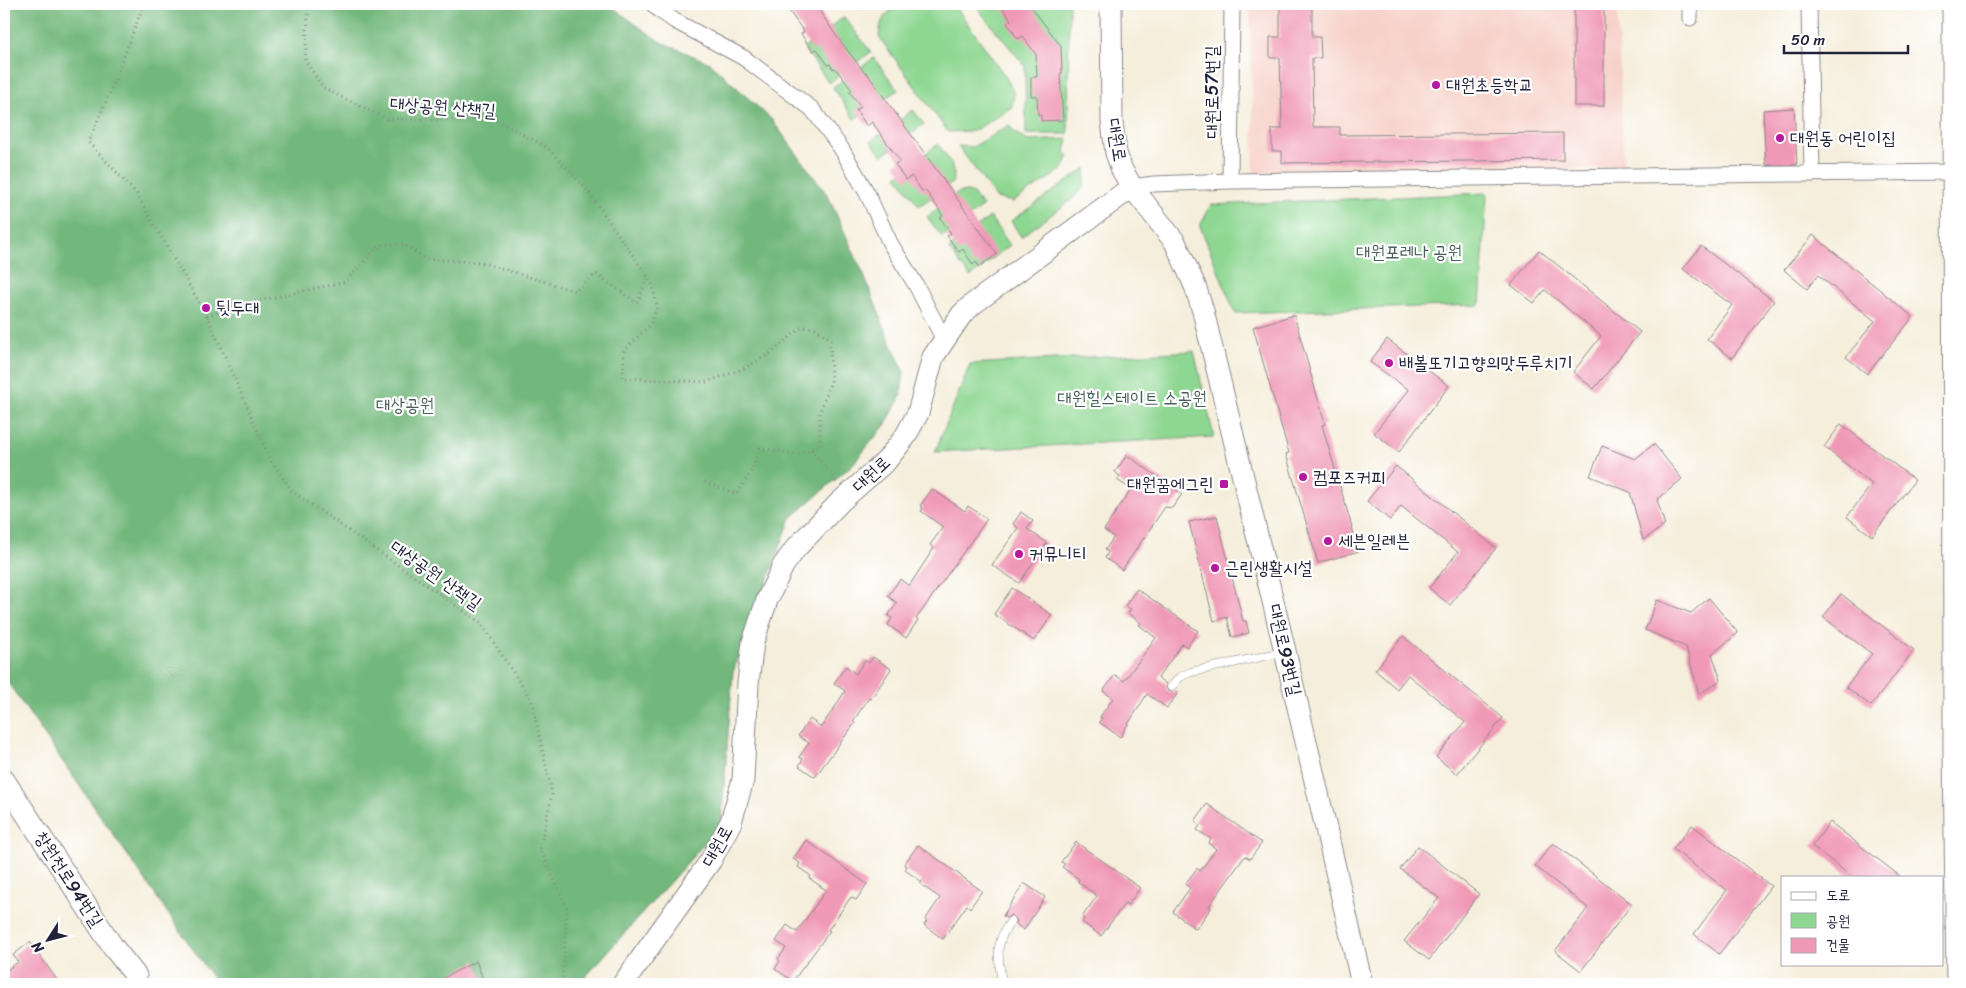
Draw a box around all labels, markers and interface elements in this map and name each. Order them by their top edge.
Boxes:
scale bar [1784,22,1907,54]
text: 50 m [1791,27,1826,53]
street label: 대원로57번길 [1196,45,1228,139]
place label: 대원초등학교 [1446,69,1533,101]
marker: 대원초등학교 [1430,79,1442,91]
street label: 대상공원 산책길 [389,87,498,127]
street label: 대원로 [1098,116,1136,164]
place label: 대원동 어린이집 [1790,122,1896,154]
marker: 대원동 어린이집 [1774,132,1786,144]
park label: 대원포레나 공원 [1356,236,1462,268]
place label: 뒷두대 [216,292,259,324]
marker: 뒷두대 [200,302,212,314]
place label: 배볼또기고향의맛두루치기 [1399,347,1573,379]
marker: 배볼또기고향의맛두루치기 [1383,357,1395,369]
park label: 대원힐스테이트 소공원 [1057,382,1207,414]
park label: 대상공원 [376,389,434,421]
street label: 대원로 [844,447,898,501]
place label: 컴포즈커피 [1313,461,1385,493]
place label: 대원꿈에그린 [1127,468,1214,500]
marker: 컴포즈커피 [1297,471,1309,483]
marker: 대원꿈에그린 [1218,478,1230,490]
place label: 세븐일레븐 [1338,525,1410,557]
street label: 대상공원 산책길 [383,531,489,619]
marker: 세븐일레븐 [1322,535,1334,547]
place label: 커뮤니티 [1029,538,1087,570]
marker: 커뮤니티 [1013,548,1025,560]
place label: 근린생활시설 [1225,552,1312,584]
marker: 근린생활시설 [1209,562,1221,574]
street label: 대원로93번길 [1259,601,1311,700]
street label: 대원로 [692,819,742,873]
street label: 창원천로94번길 [26,824,112,934]
legend [1781,876,1944,966]
text: 도로 [1826,882,1850,908]
text: 공원 [1826,908,1850,934]
north arrow [22,916,72,966]
text: 건물 [1826,932,1850,958]
text: N [25,936,51,959]

